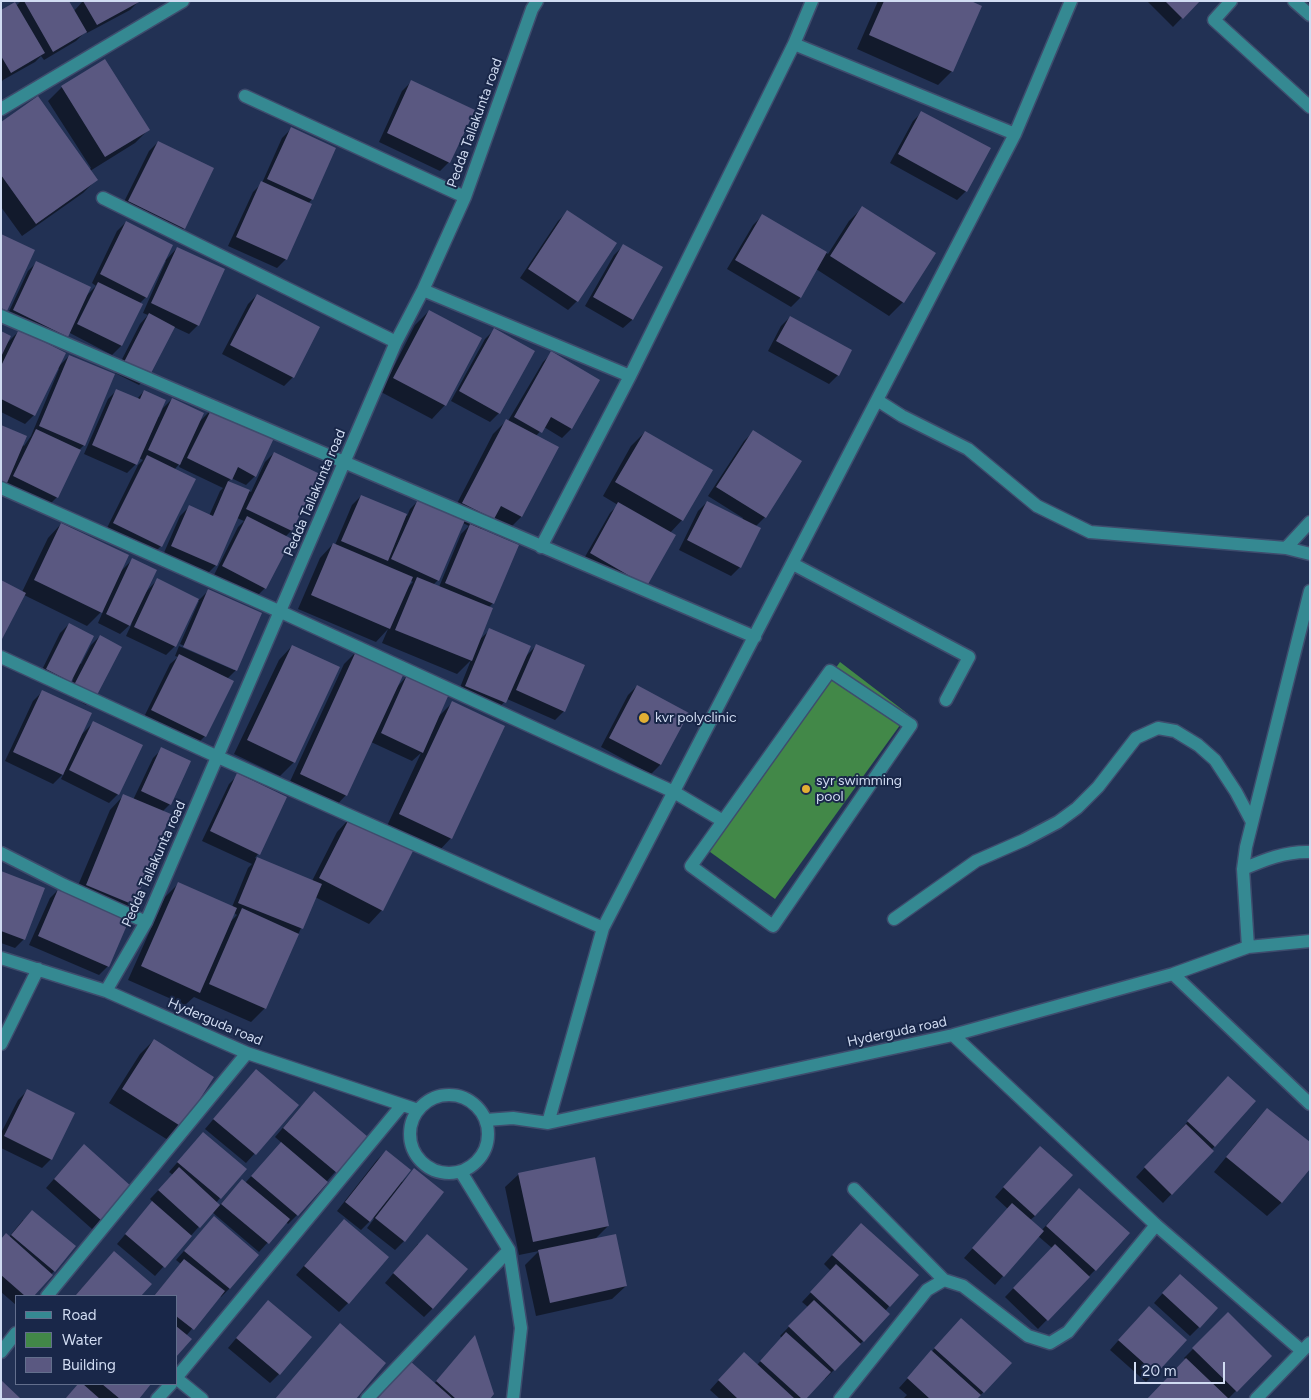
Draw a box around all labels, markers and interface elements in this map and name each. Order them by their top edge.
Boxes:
street label: Pedda Tallakunta road [444,56,506,190]
street label: Pedda Tallakunta road [281,427,349,559]
place label: kvr polyclinic [655,710,736,726]
marker: kvr polyclinic [637,711,651,725]
place label: syr swimming pool [816,773,902,806]
marker: syr swimming pool [800,783,812,795]
street label: Pedda Tallakunta road [119,798,189,930]
street label: Hyderguda road [165,994,265,1050]
street label: Hyderguda road [846,1013,948,1051]
legend [15,1295,178,1385]
text: Road [62,1306,97,1324]
text: Water [62,1331,102,1349]
scale bar [1136,1352,1227,1384]
text: Building [62,1356,116,1374]
text: 20 m [1142,1362,1176,1380]

